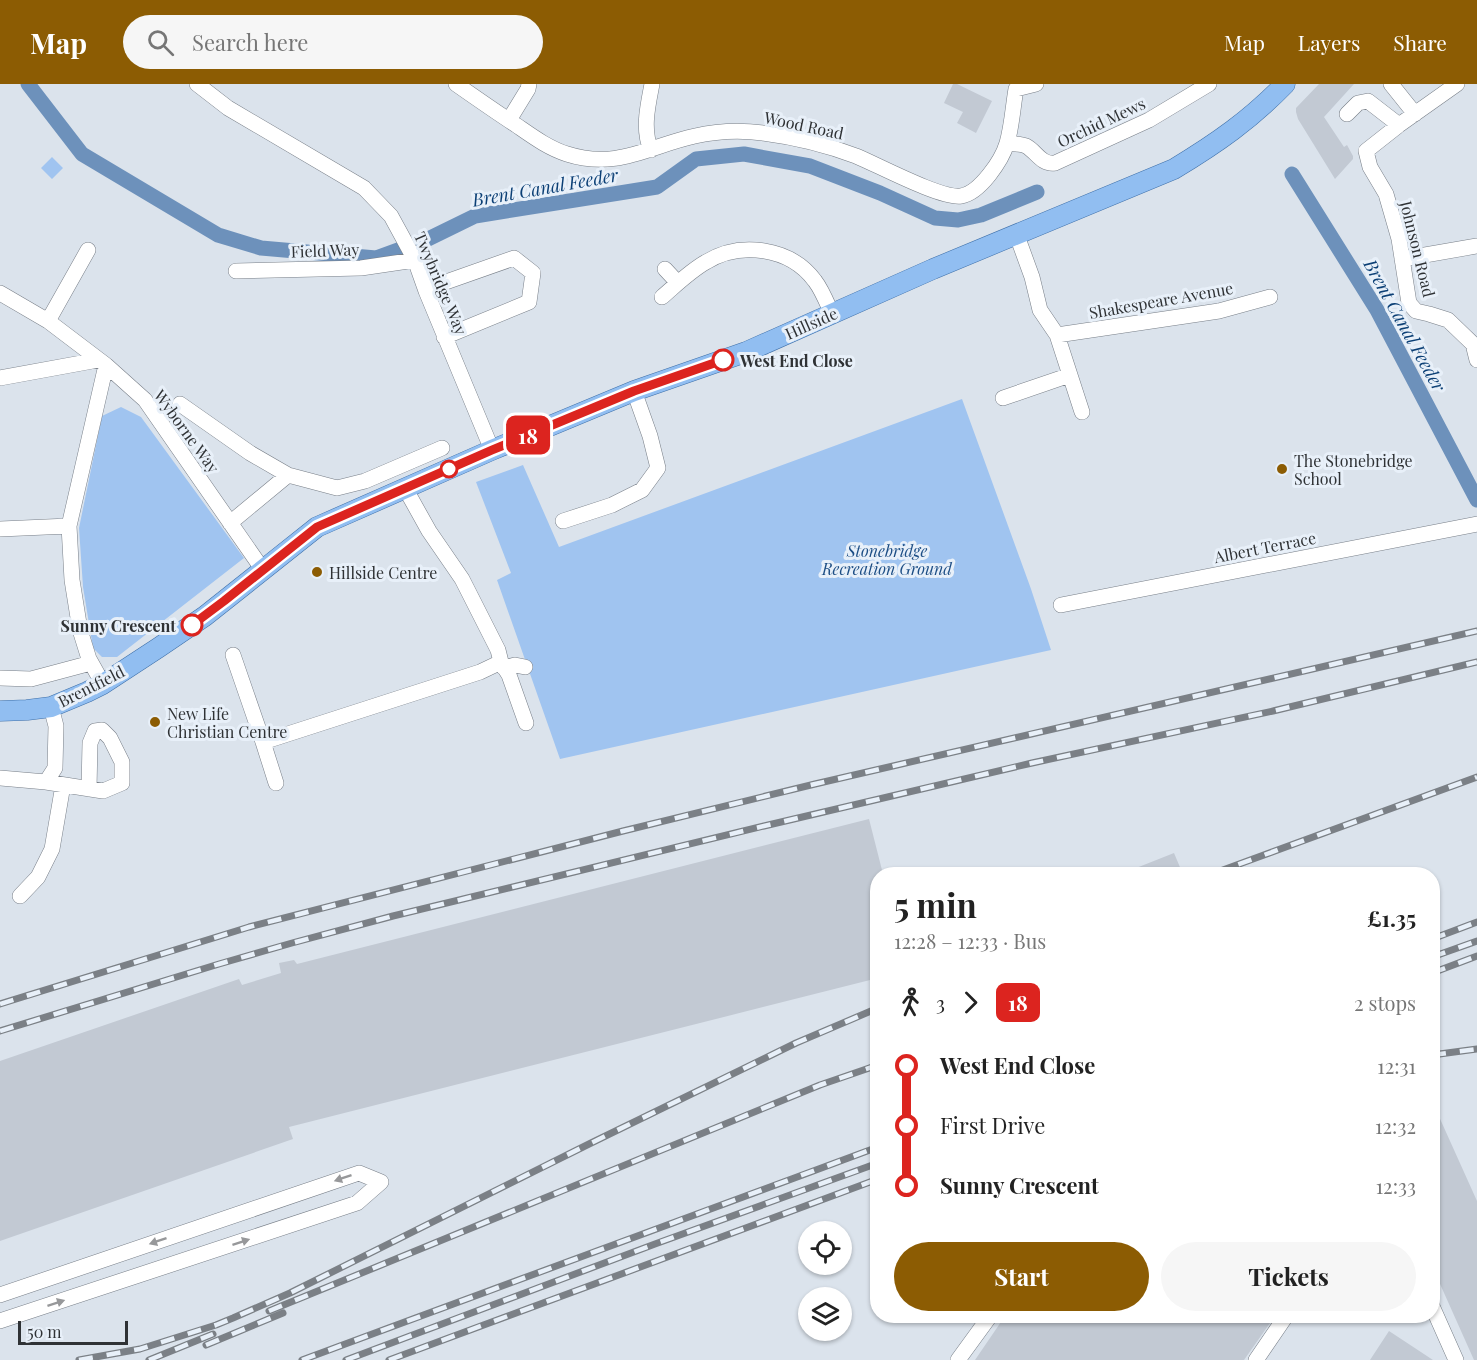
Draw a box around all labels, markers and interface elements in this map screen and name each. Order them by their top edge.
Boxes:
search box [123,15,543,69]
text: Map [30,24,87,61]
icon: search [144,26,177,59]
text: Search here [192,27,308,57]
text: Map [1224,28,1265,56]
text: Layers [1298,28,1360,56]
text: Share [1393,28,1447,56]
street label: Orchid Mews [1054,92,1148,152]
street label: Wood Road [761,106,846,144]
water label: Brent Canal Feeder [469,162,621,212]
street label: Johnson Road [1396,198,1440,299]
street label: Twybridge Way [410,228,472,338]
street label: Field Way [290,238,360,262]
water label: Brent Canal Feeder [1358,254,1452,397]
street label: Shakespeare Avenue [1087,277,1235,323]
street label: Hillside [782,302,840,344]
marker: West End Close [712,349,734,371]
place label: West End Close [739,350,853,371]
street label: Wyborne Way [149,384,224,477]
line badge: 18 [501,416,555,454]
text: 18 [518,421,538,449]
place label: The Stonebridge School [1294,450,1413,489]
unlabelled marker [440,460,458,478]
marker: The Stonebridge School [1275,462,1289,476]
street label: Albert Terrace [1211,527,1318,567]
park label: Stonebridge Recreation Ground [821,540,953,579]
place label: Hillside Centre [329,562,437,583]
marker: Hillside Centre [310,565,324,579]
marker: Sunny Crescent [181,614,203,636]
place label: Sunny Crescent [61,615,176,636]
street label: Brentfield [54,660,128,712]
place label: New Life Christian Centre [167,703,287,742]
marker: New Life Christian Centre [148,715,162,729]
text: 5 min [894,882,977,926]
text: £1.35 [1367,903,1416,933]
text: 12:28 – 12:33 · Bus [894,927,1046,954]
icon: walk [894,986,927,1019]
icon: forward [954,986,987,1019]
text: 18 [1008,988,1028,1016]
text: 3 [936,989,945,1016]
text: 2 stops [1354,989,1416,1016]
text: West End Close [940,1050,1095,1080]
text: 12:31 [1377,1052,1416,1079]
text: First Drive [940,1110,1045,1140]
text: 12:32 [1375,1112,1416,1139]
text: Sunny Crescent [940,1170,1099,1200]
text: 12:33 [1376,1172,1416,1199]
one-way arrow [334,1174,352,1184]
map controls [798,1221,852,1341]
button: locate [798,1221,852,1275]
one-way arrow [232,1236,250,1246]
one-way arrow [149,1237,167,1247]
button: Start [894,1242,1149,1311]
button: Tickets [1161,1242,1416,1311]
button: layers [798,1287,852,1341]
one-way arrow [47,1298,65,1308]
scale bar [18,1318,128,1346]
text: 50 m [27,1321,61,1342]

